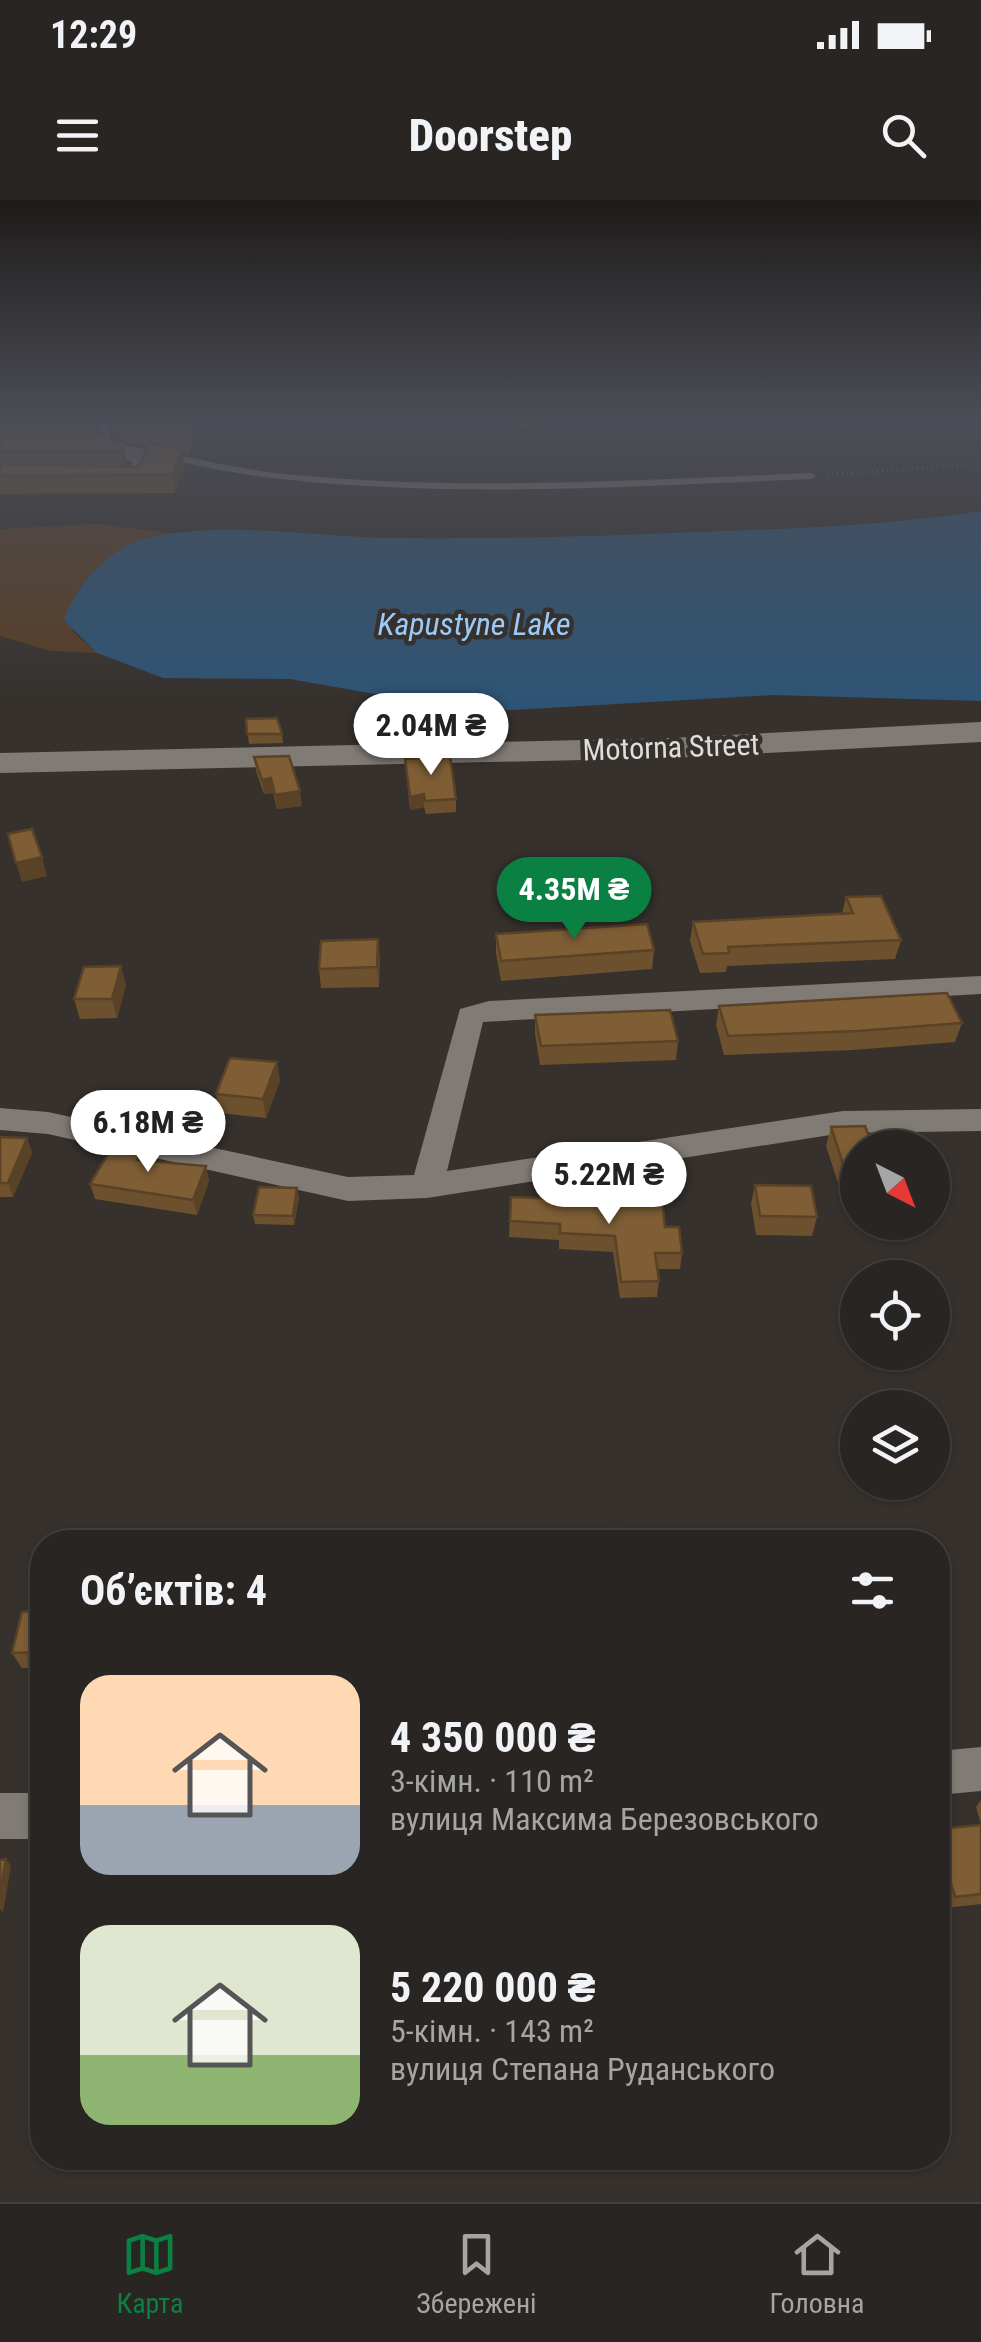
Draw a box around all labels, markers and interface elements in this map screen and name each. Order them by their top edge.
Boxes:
text: 12:29 [50,13,137,57]
icon: menu [50,108,105,163]
icon: search [876,108,931,163]
text: Doorstep [409,109,572,162]
water label: Kapustyne Lake [377,605,571,643]
pin: 2.04M ₴ [339,693,523,778]
text: 2.04M ₴ [376,706,486,744]
street label: Motorna Street [582,726,760,768]
pin: 4.35M ₴ [482,857,666,942]
text: 4.35M ₴ [519,870,629,908]
pin: 6.18M ₴ [56,1090,240,1175]
text: 6.18M ₴ [93,1103,203,1141]
north arrow [840,1130,950,1240]
map controls [840,1130,950,1500]
pin: 5.22M ₴ [517,1142,701,1227]
text: 5.22M ₴ [554,1155,664,1193]
button: locate [840,1260,950,1370]
button: layers [840,1390,950,1500]
icon: filters [845,1563,900,1618]
text: Об’єктів: 4 [80,1566,267,1615]
text: 4 350 000 ₴ [390,1713,596,1762]
icon: home [160,1715,280,1835]
text: 3-кімн. · 110 m² [390,1762,594,1800]
text: вулиця Максима Березовського [390,1800,819,1838]
text: 5 220 000 ₴ [390,1963,596,2012]
icon: home [160,1965,280,2085]
text: 5-кімн. · 143 m² [390,2012,594,2050]
text: вулиця Степана Руданського [390,2050,775,2088]
tab: Карта [116,2227,183,2320]
tab: Збережені [416,2227,537,2320]
tab: Головна [769,2227,865,2320]

